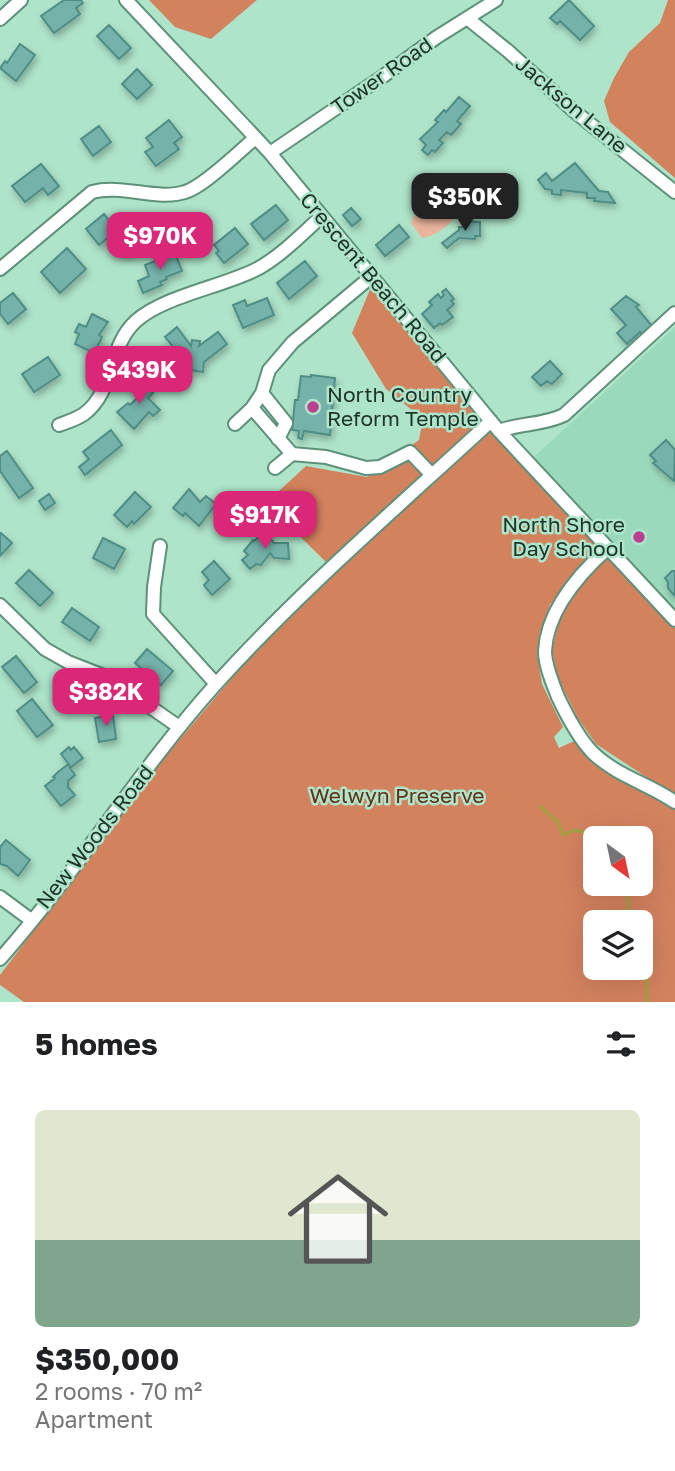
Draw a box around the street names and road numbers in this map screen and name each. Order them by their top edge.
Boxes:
street label: Tower Road [326,31,437,119]
street label: Jackson Lane [510,50,633,159]
street label: Crescent Beach Road [295,187,453,368]
street label: New Woods Road [30,759,158,914]

